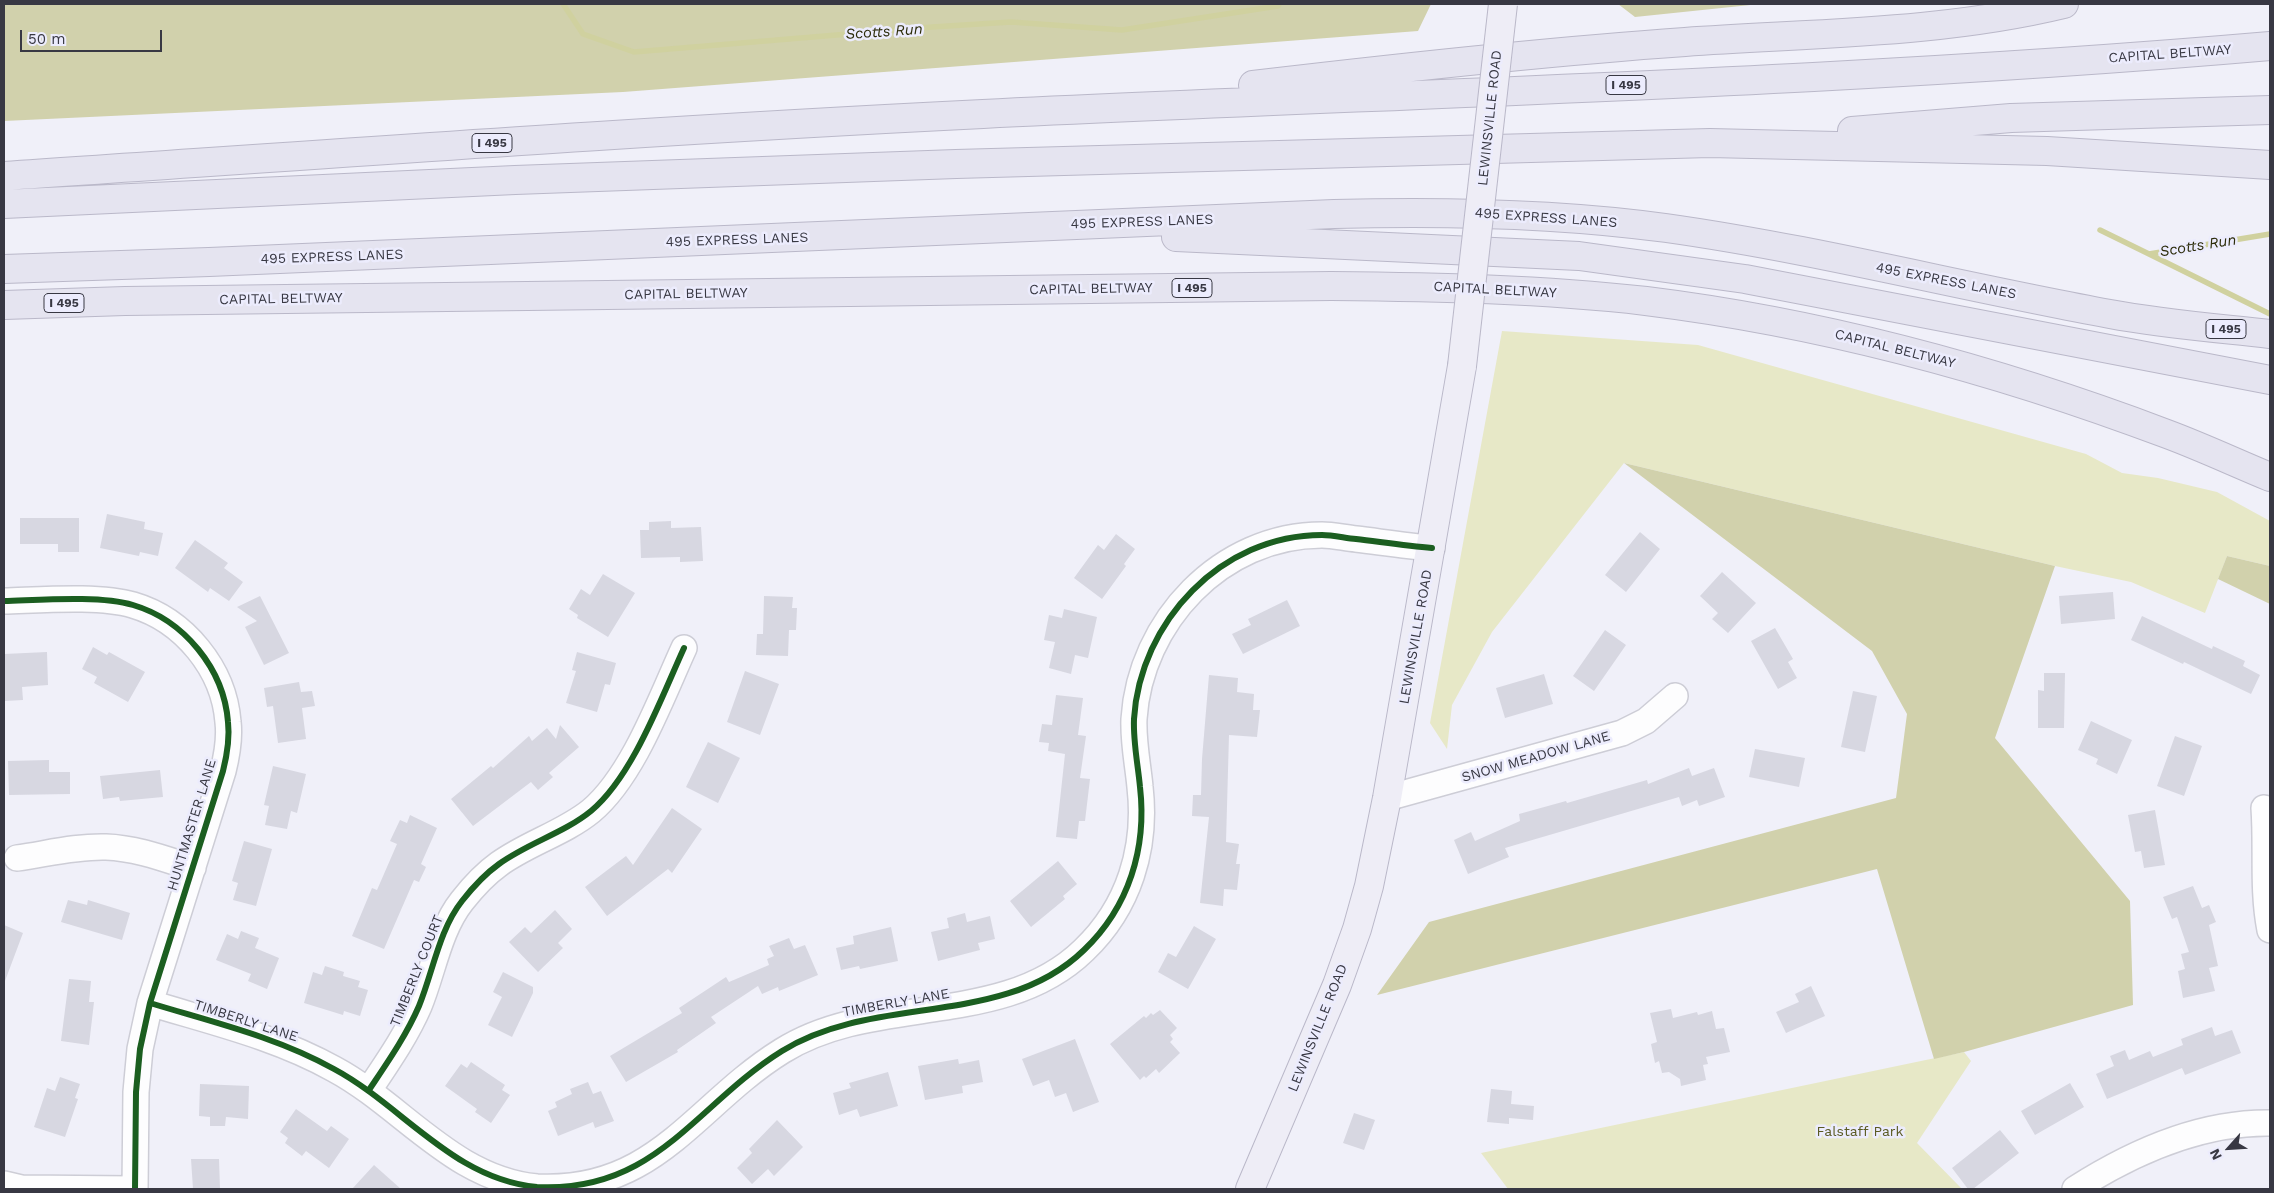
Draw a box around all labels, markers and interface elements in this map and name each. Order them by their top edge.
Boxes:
scale bar [22,20,165,52]
water label: Scotts Run [845,20,923,44]
text: 50 m [28,30,65,48]
street label: CAPITAL BELTWAY [2108,41,2232,67]
street label: LEWINSVILLE ROAD [1475,49,1505,187]
road number: I 495 [1606,76,1646,94]
road number: I 495 [472,134,512,152]
street label: 495 EXPRESS LANES [1474,205,1618,231]
street label: 495 EXPRESS LANES [1070,211,1214,233]
street label: 495 EXPRESS LANES [665,229,809,251]
water label: Scotts Run [2158,231,2238,261]
street label: 495 EXPRESS LANES [260,246,404,268]
street label: 495 EXPRESS LANES [1874,259,2018,303]
road number: I 495 [1172,278,1212,298]
street label: CAPITAL BELTWAY [1433,278,1557,302]
street label: CAPITAL BELTWAY [1029,280,1153,298]
street label: CAPITAL BELTWAY [624,285,748,303]
street label: CAPITAL BELTWAY [219,290,343,308]
road number: I 495 [44,294,84,312]
road number: I 495 [2206,320,2246,338]
street label: CAPITAL BELTWAY [1833,326,1957,372]
street label: LEWINSVILLE ROAD [1396,568,1436,706]
street label: SNOW MEADOW LANE [1460,728,1612,786]
street label: HUNTMASTER LANE [164,757,220,893]
street label: TIMBERLY COURT [387,913,447,1029]
street label: LEWINSVILLE ROAD [1285,962,1351,1094]
street label: TIMBERLY LANE [841,985,951,1021]
street label: TIMBERLY LANE [192,996,300,1046]
north arrow [2204,1123,2254,1173]
park label: Falstaff Park [1816,1124,1904,1140]
text: N [2206,1146,2225,1163]

